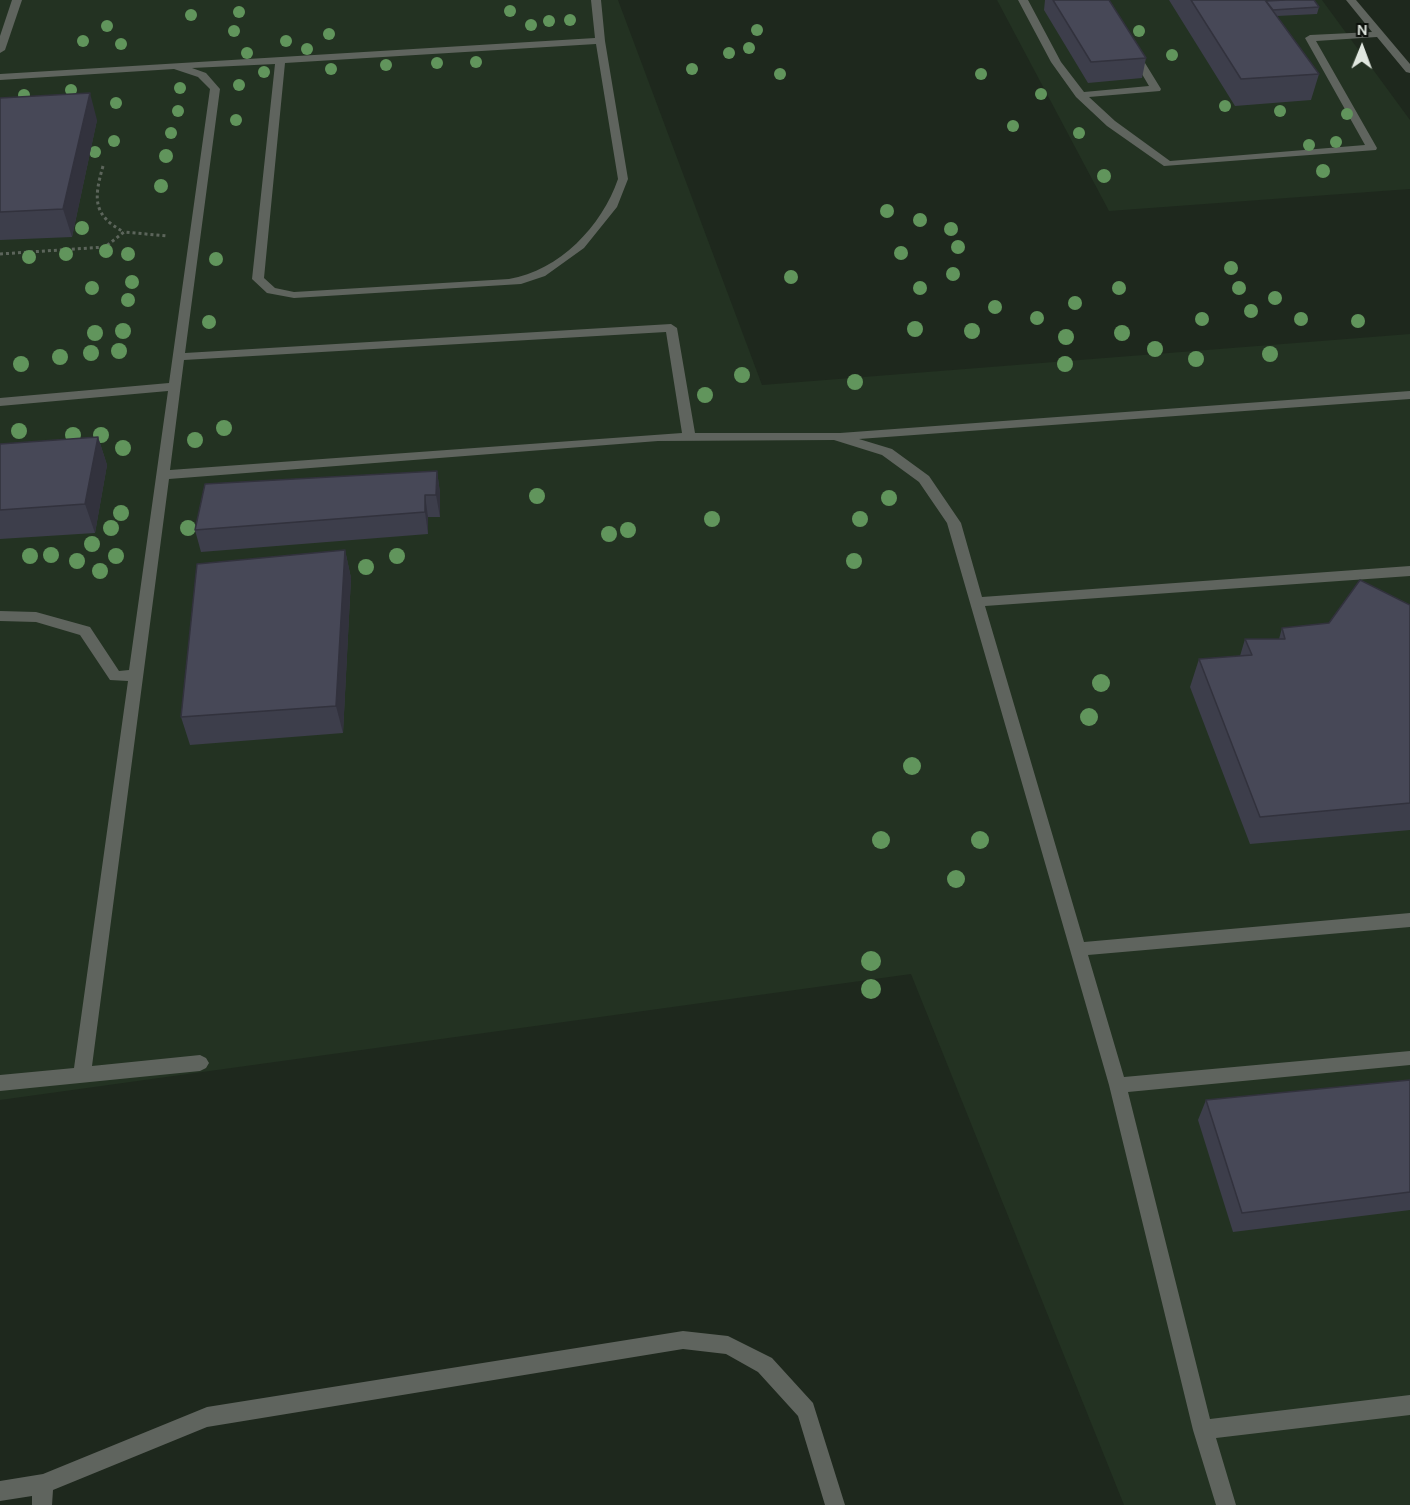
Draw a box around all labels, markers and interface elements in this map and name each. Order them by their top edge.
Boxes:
north arrow [1332,18,1392,78]
text: N [1356,20,1368,39]

